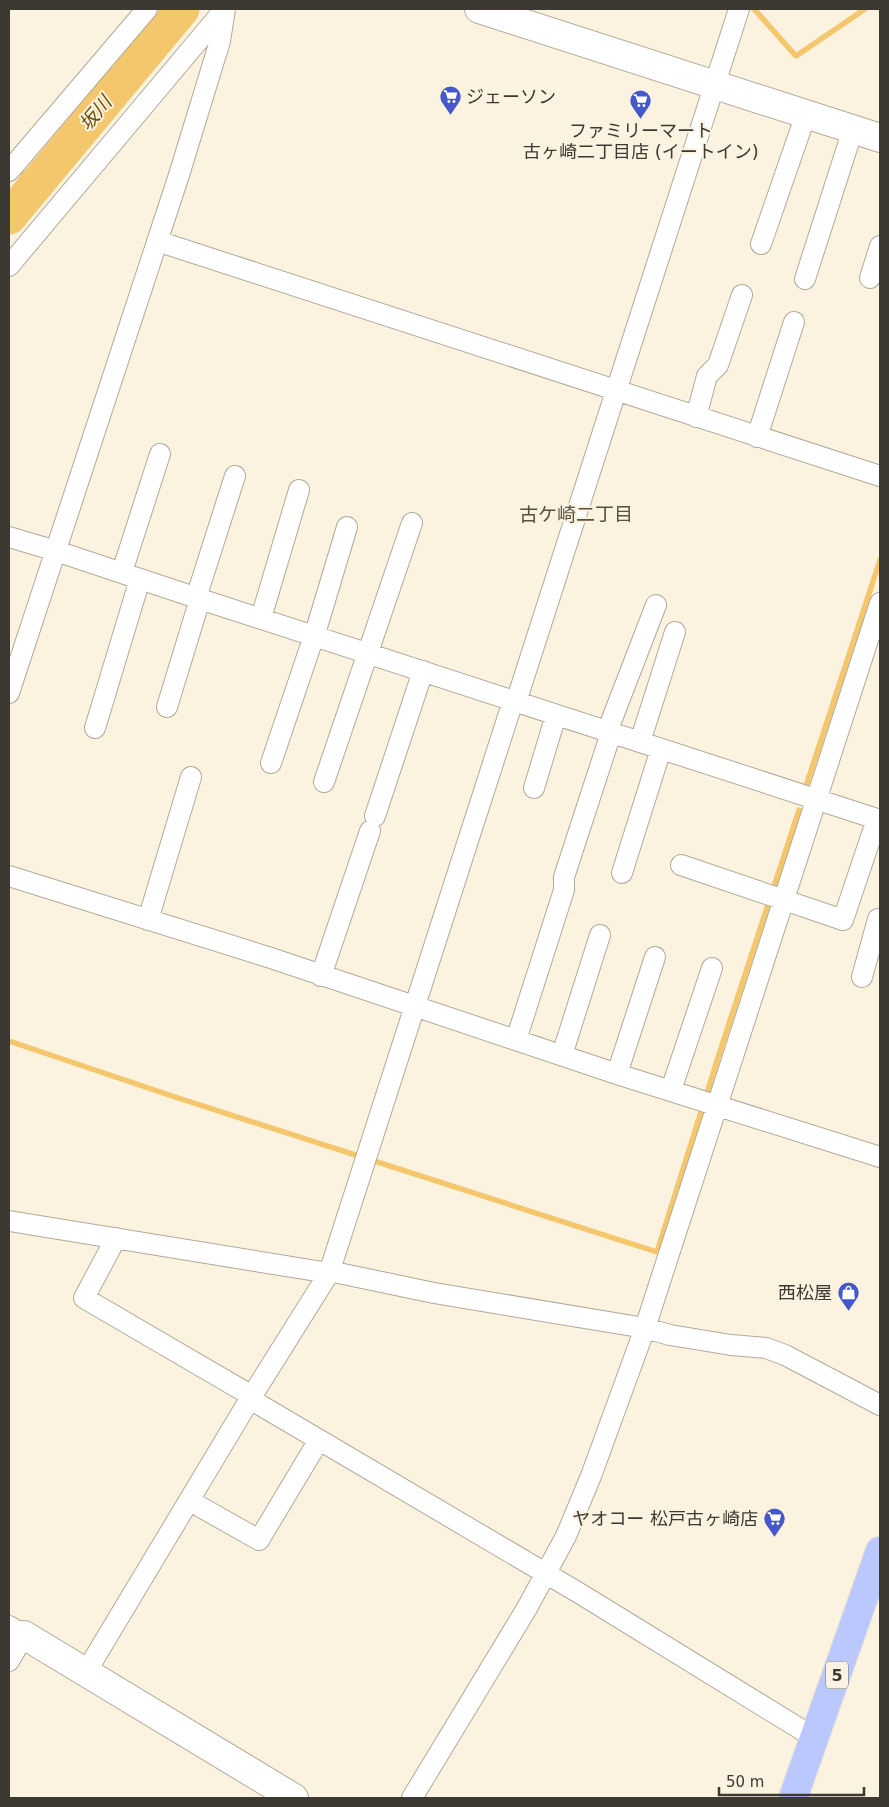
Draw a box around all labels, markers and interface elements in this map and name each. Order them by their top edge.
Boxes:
supermarket icon: ジェーソン [438,84,462,115]
place label: ジェーソン [466,86,556,107]
supermarket icon: ファミリーマート 古ヶ崎二丁目店 (イートイン) [629,88,653,119]
water label: 坂川 [74,90,117,135]
place label: ファミリーマート 古ヶ崎二丁目店 (イートイン) [523,120,759,162]
district label: 古ケ崎二丁目 [519,503,633,525]
shop icon: 西松屋 [836,1280,860,1311]
place label: 西松屋 [778,1282,832,1303]
supermarket icon: ヤオコー 松戸古ヶ崎店 [762,1506,786,1537]
place label: ヤオコー 松戸古ヶ崎店 [572,1508,758,1529]
road number: 5 [826,1662,848,1688]
scale bar [719,1764,864,1796]
text: 50 m [726,1773,764,1791]

